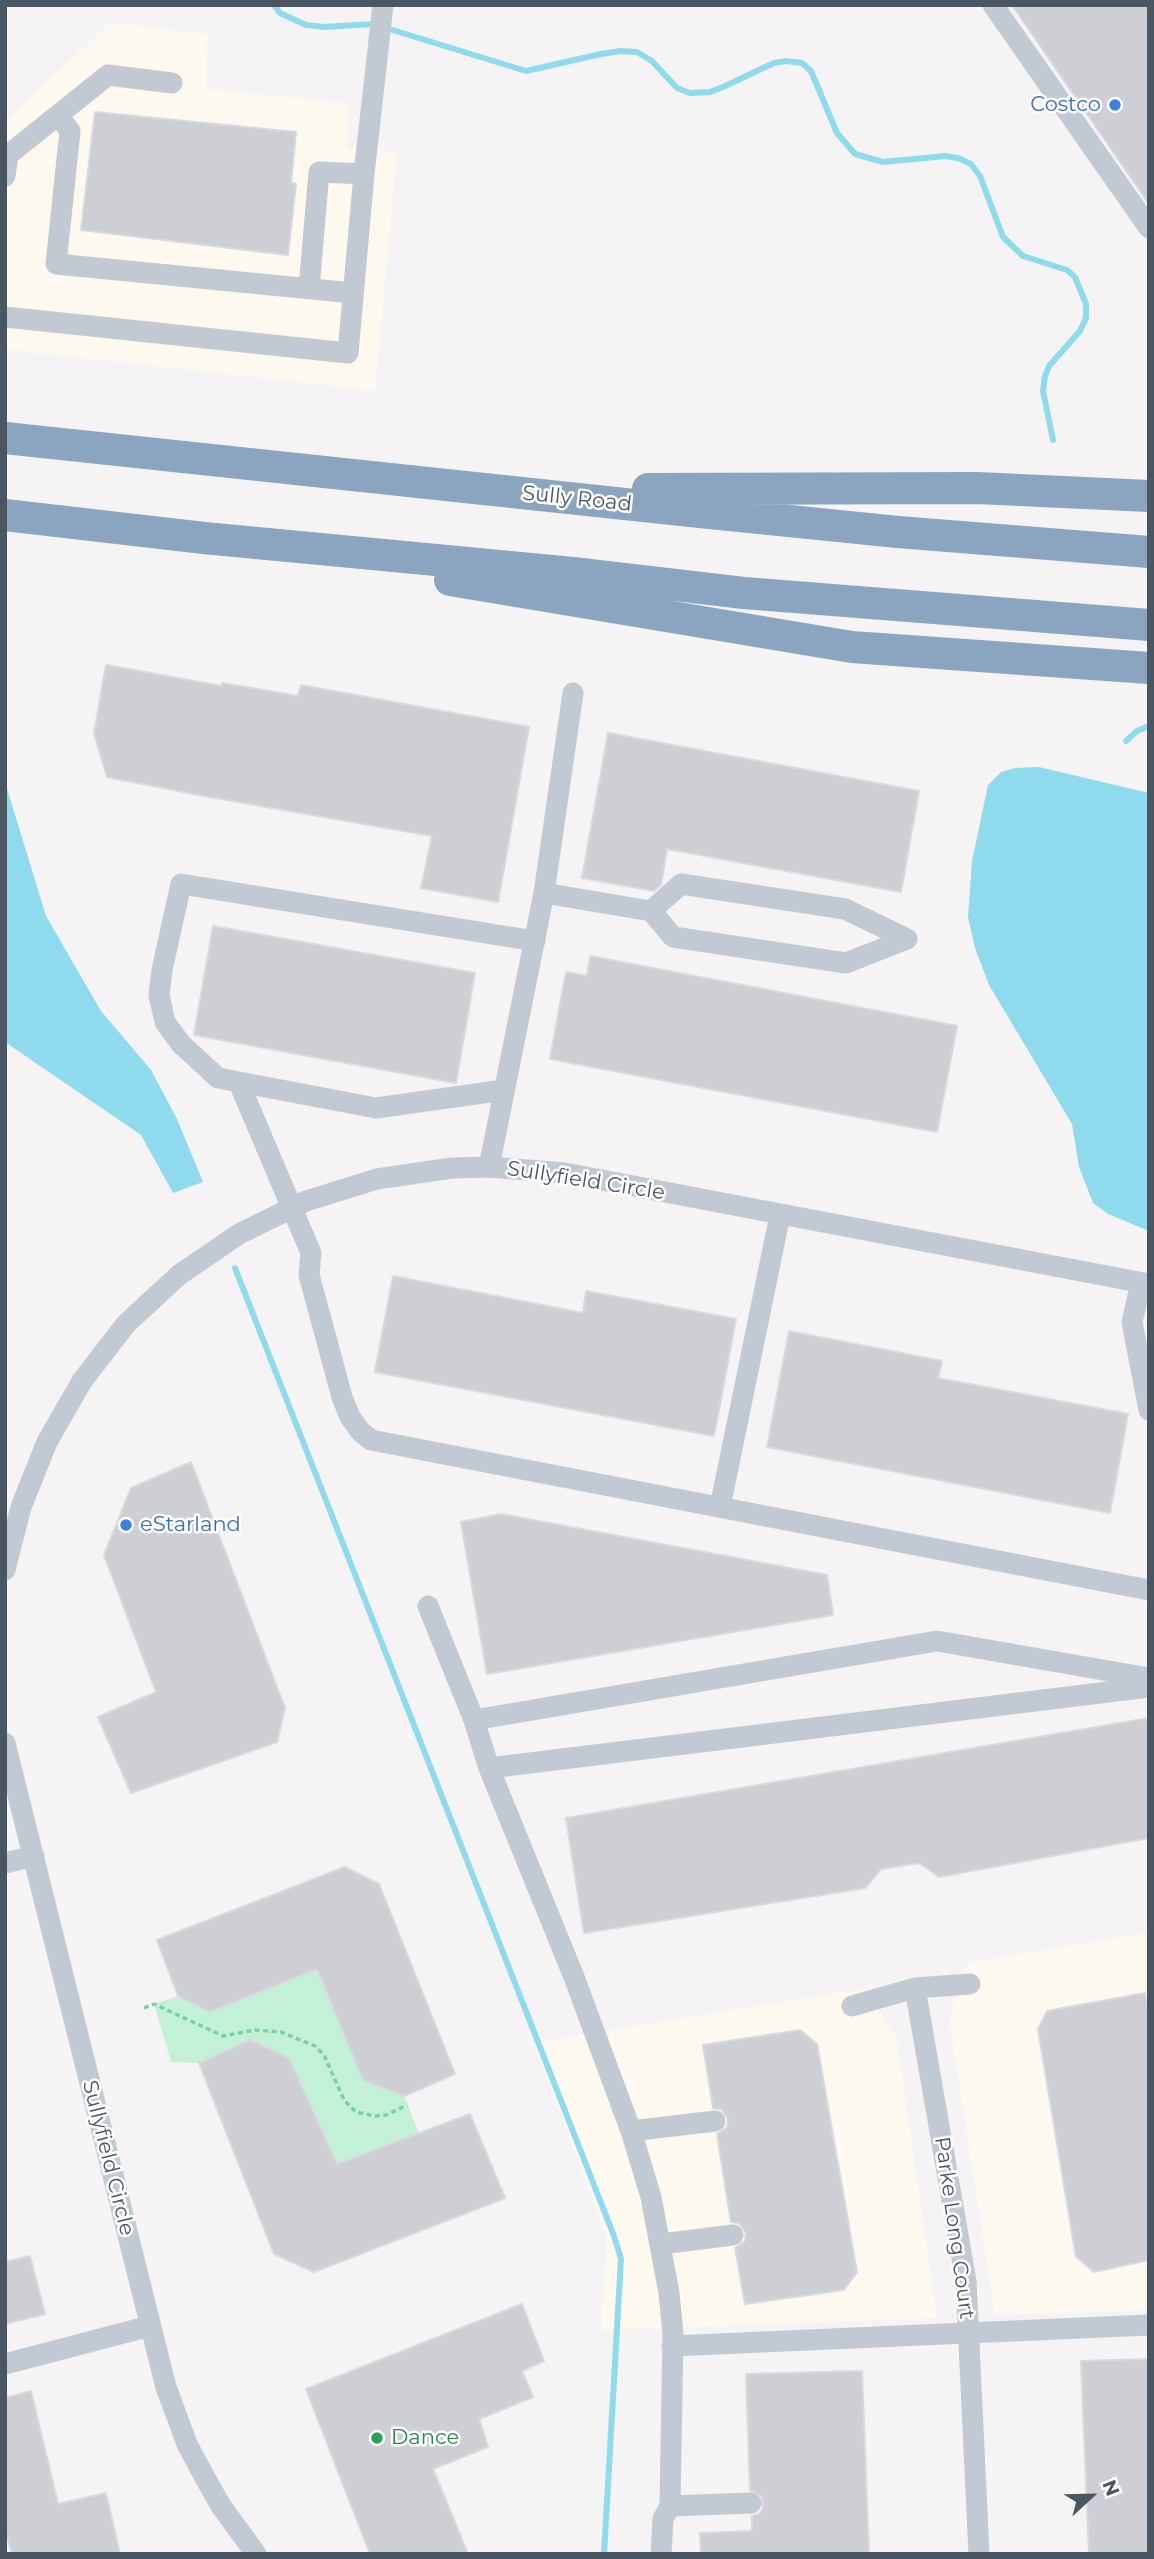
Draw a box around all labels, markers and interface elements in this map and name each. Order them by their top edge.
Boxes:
place label: Costco [1030,92,1101,118]
marker: Costco [1107,97,1123,113]
street label: Sully Road [521,481,633,517]
street label: Sullyfield Circle [505,1156,667,1206]
place label: eStarland [140,1512,241,1538]
marker: eStarland [118,1517,134,1533]
street label: Sullyfield Circle [77,2078,139,2238]
street label: Parke Long Court [929,2135,979,2321]
place label: Dance [391,2425,459,2451]
marker: Dance [369,2430,385,2446]
north arrow [1056,2461,1126,2531]
text: N [1097,2477,1124,2499]

